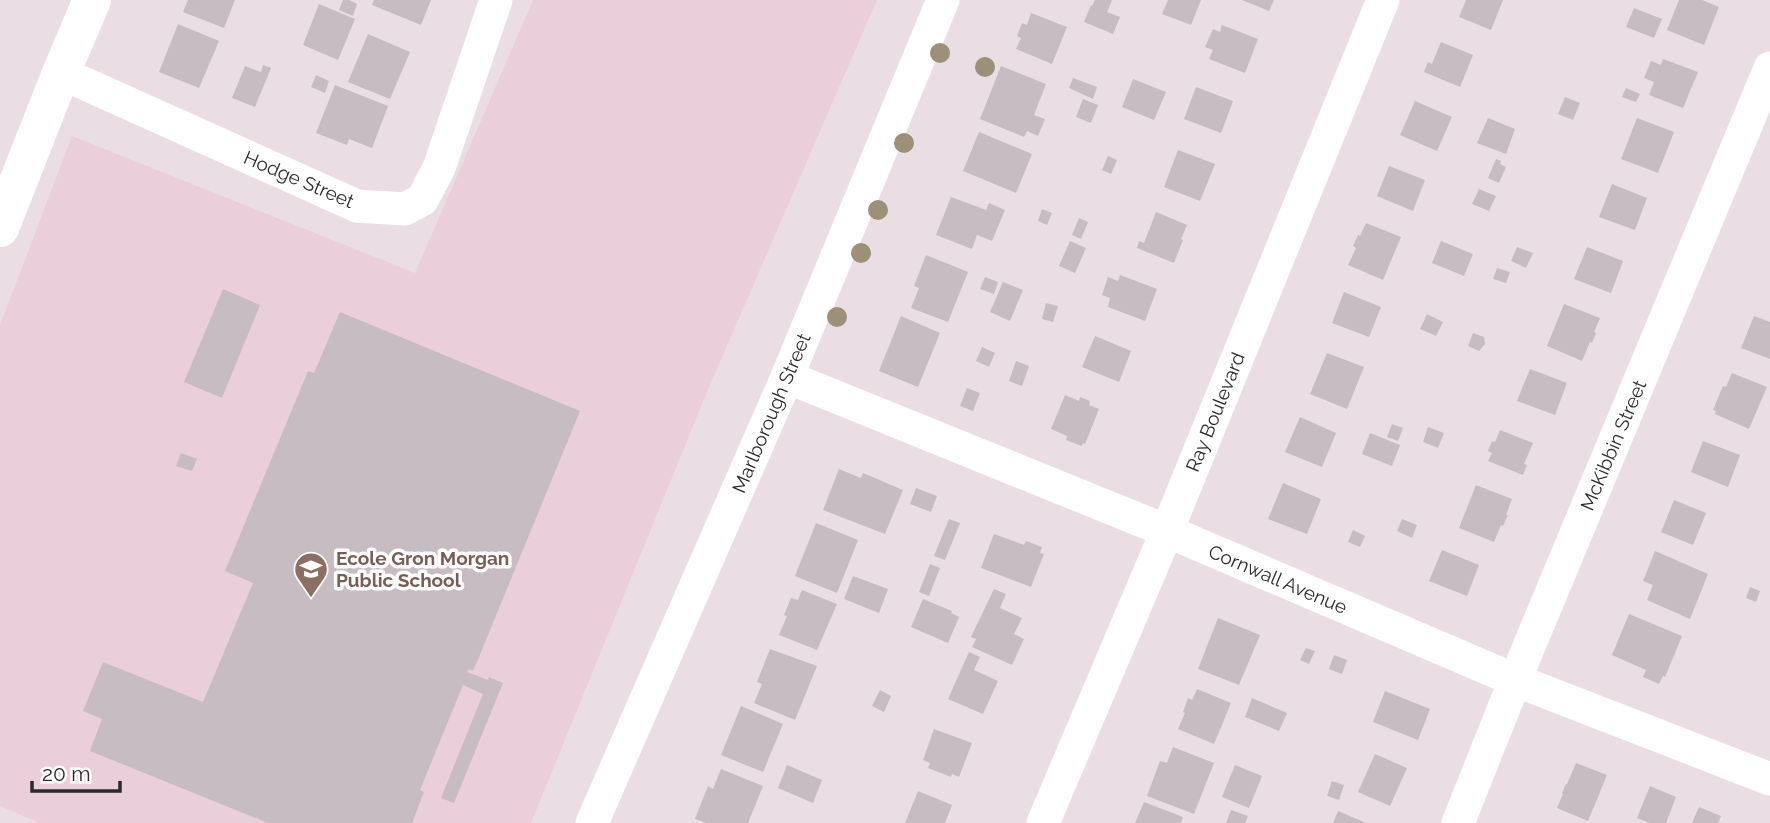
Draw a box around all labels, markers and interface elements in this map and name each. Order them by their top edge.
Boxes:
street label: Hodge Street [241,146,358,212]
street label: Marlborough Street [727,329,815,496]
street label: Ray Boulevard [1181,349,1249,475]
street label: McKibbin Street [1576,376,1651,513]
street label: Cornwall Avenue [1206,540,1350,618]
place label: Ecole Gron Morgan Public School [336,547,509,591]
school or university icon: Ecole Gron Morgan Public School [292,550,330,599]
scale bar [32,750,119,794]
text: 20 m [42,761,90,786]

